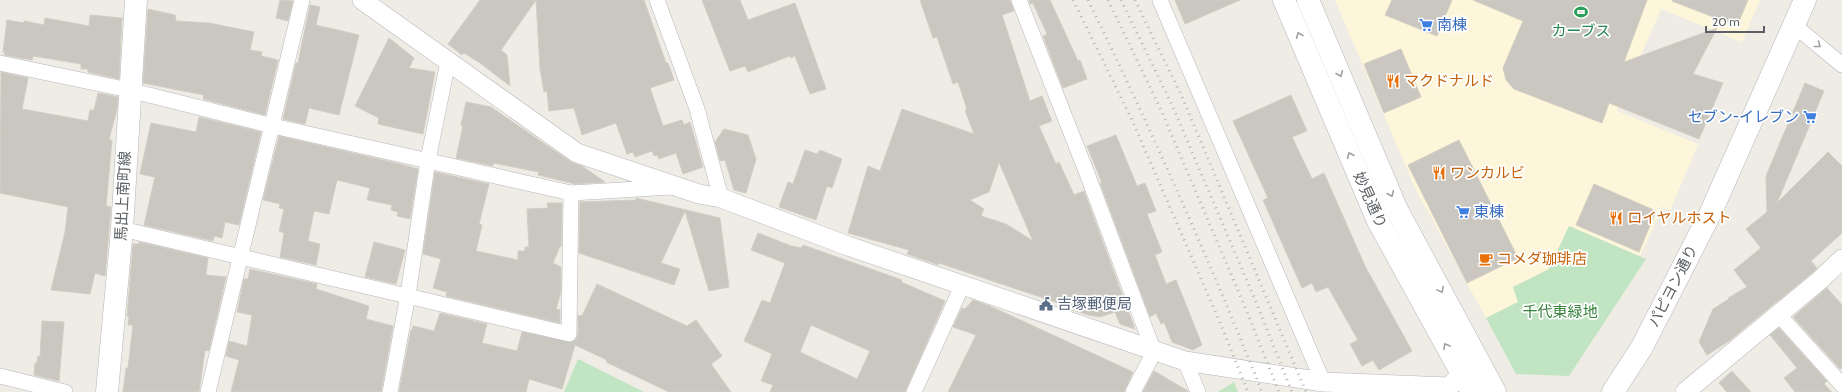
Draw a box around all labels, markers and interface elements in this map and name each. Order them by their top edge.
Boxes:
sports icon: カーブス [1573,4,1589,20]
scale bar [1706,8,1764,34]
text: 20 m [1712,14,1740,29]
place label: 南棟 [1437,16,1467,34]
supermarket icon: 南棟 [1418,17,1434,33]
place label: カーブス [1551,22,1611,40]
one-way arrow [1296,32,1304,40]
one-way arrow [1814,40,1821,47]
one-way arrow [1335,71,1343,78]
place label: マクドナルド [1404,72,1494,90]
restaurant icon: マクドナルド [1385,73,1401,89]
place label: セブン-イレブン [1688,108,1799,126]
supermarket icon: セブン-イレブン [1802,109,1818,125]
street label: 馬出上南町線 [112,151,134,241]
one-way arrow [1346,151,1354,158]
place label: ワンカルビ [1450,164,1525,182]
restaurant icon: ワンカルビ [1431,165,1447,181]
street label: 妙見通り [1350,169,1390,231]
one-way arrow [1386,190,1394,197]
place label: 東棟 [1474,203,1504,221]
supermarket icon: 東棟 [1455,204,1471,220]
place label: ロイヤルホスト [1627,209,1732,227]
restaurant icon: ロイヤルホスト [1608,210,1624,226]
street label: パピヨン通り [1645,242,1701,330]
place label: コメダ珈琲店 [1497,250,1587,268]
cafe icon: コメダ珈琲店 [1478,251,1494,267]
one-way arrow [1436,286,1443,294]
place label: 吉塚郵便局 [1057,295,1132,313]
public building icon: 吉塚郵便局 [1038,296,1054,312]
park label: 千代東緑地 [1522,303,1598,321]
one-way arrow [1443,343,1451,350]

